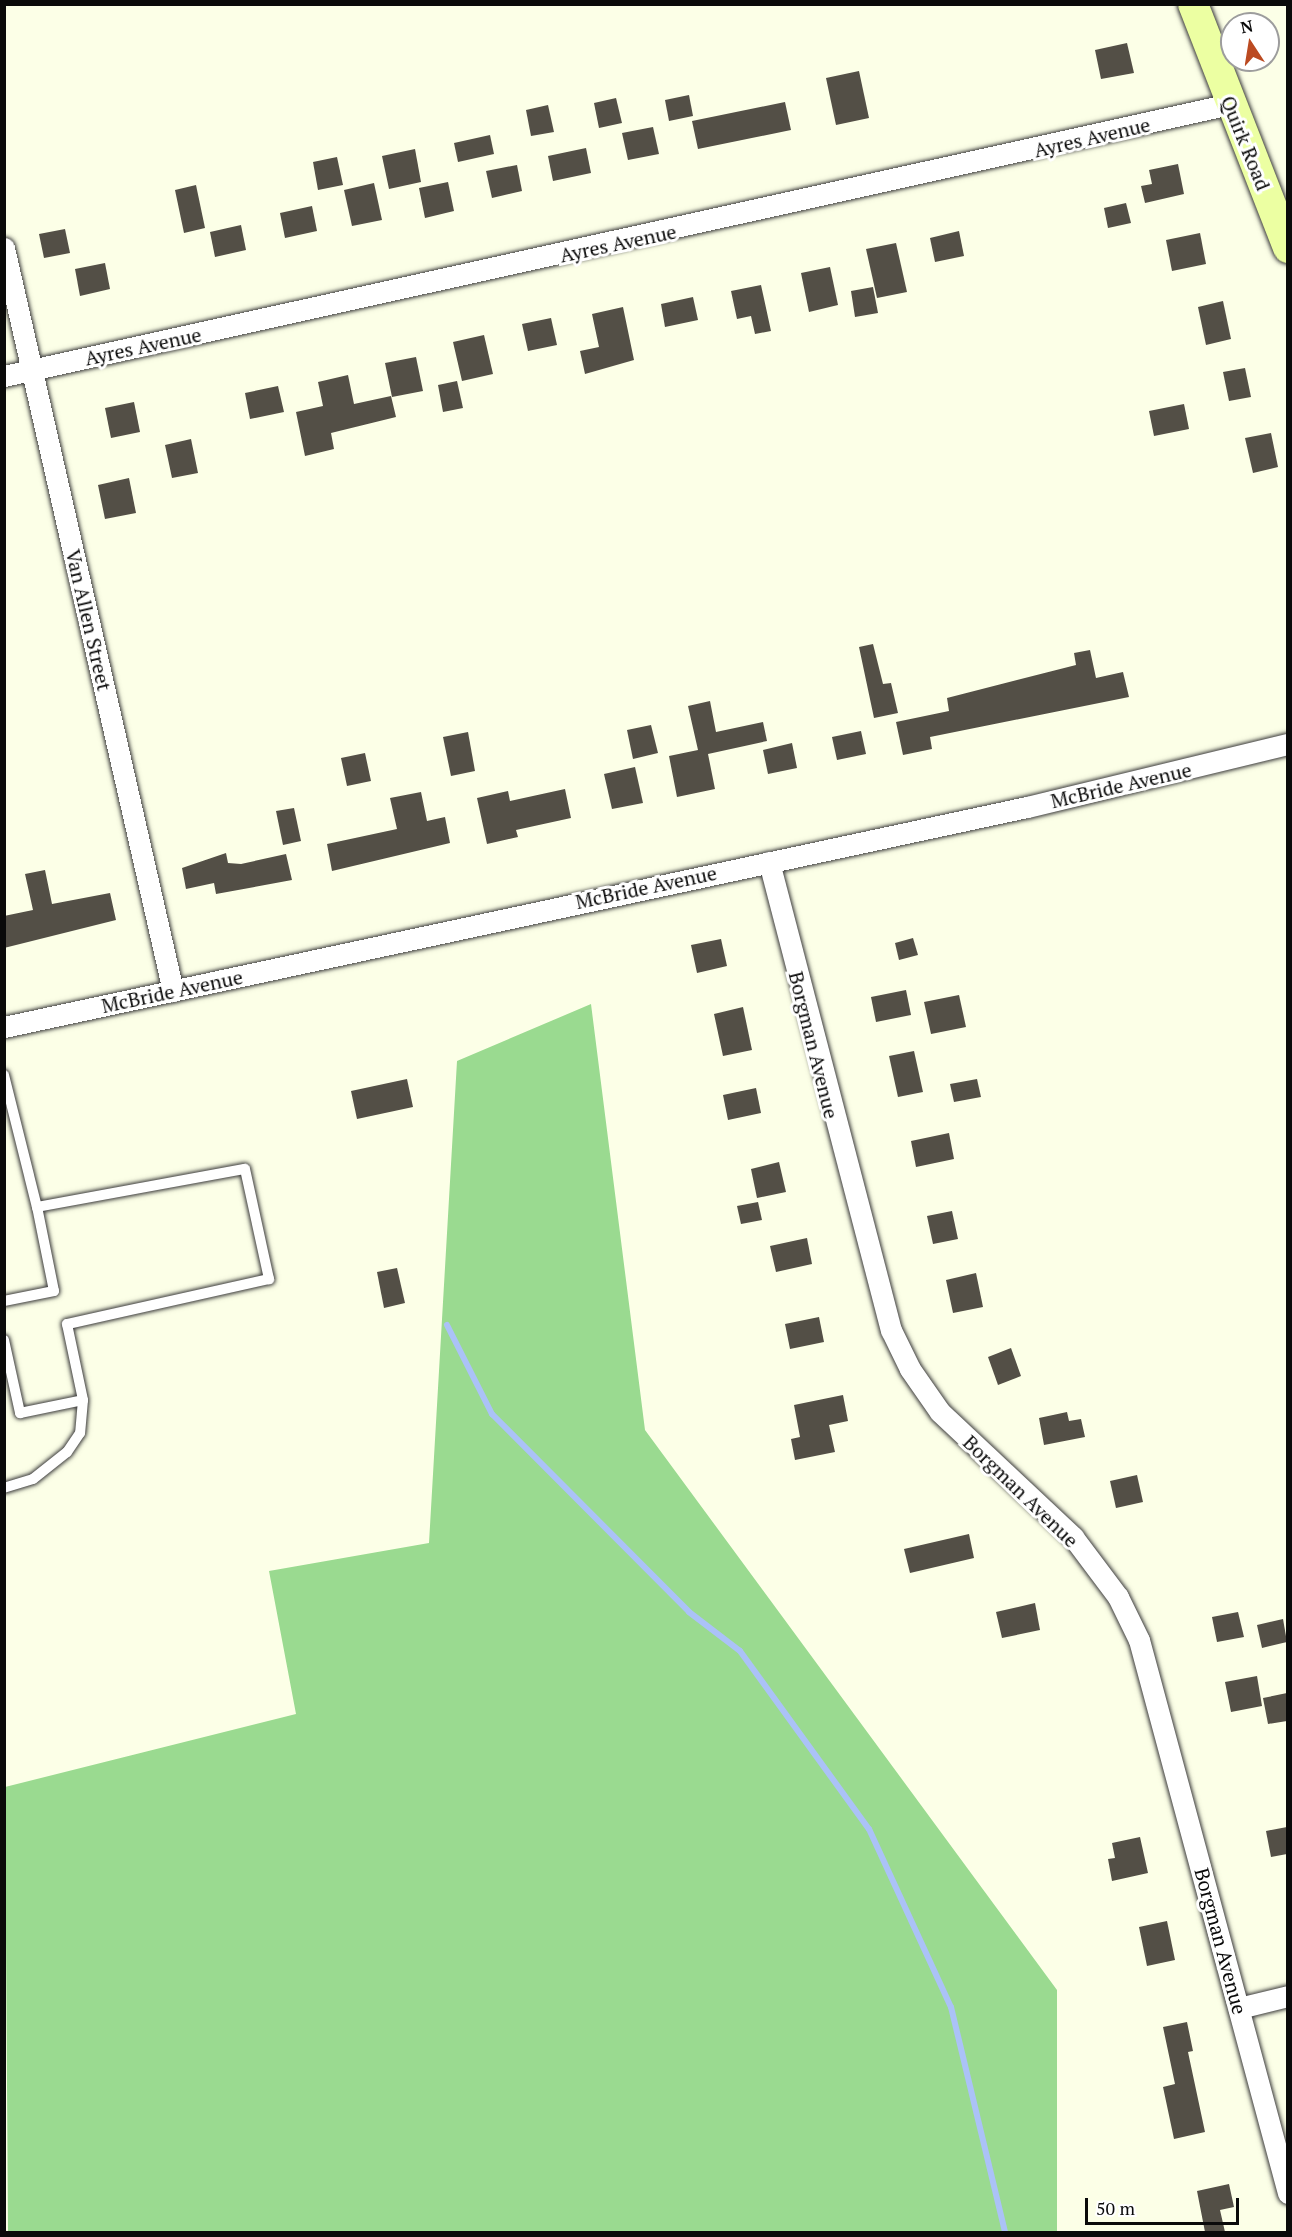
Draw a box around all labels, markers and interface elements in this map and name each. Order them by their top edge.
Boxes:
north arrow [1220,12,1280,72]
text: N [1238,14,1255,38]
street label: Quirk Road [1216,92,1276,194]
street label: Ayres Avenue [1031,112,1153,162]
street label: Ayres Avenue [557,219,679,267]
street label: Ayres Avenue [82,322,204,370]
street label: Van Allen Street [61,547,117,693]
street label: McBride Avenue [1048,757,1194,813]
street label: McBride Avenue [573,860,719,914]
street label: McBride Avenue [99,964,245,1018]
street label: Borgman Avenue [784,969,844,1121]
street label: Borgman Avenue [958,1430,1084,1552]
street label: Borgman Avenue [1190,1865,1252,2017]
scale bar [1088,2186,1242,2224]
text: 50 m [1096,2196,1135,2220]

